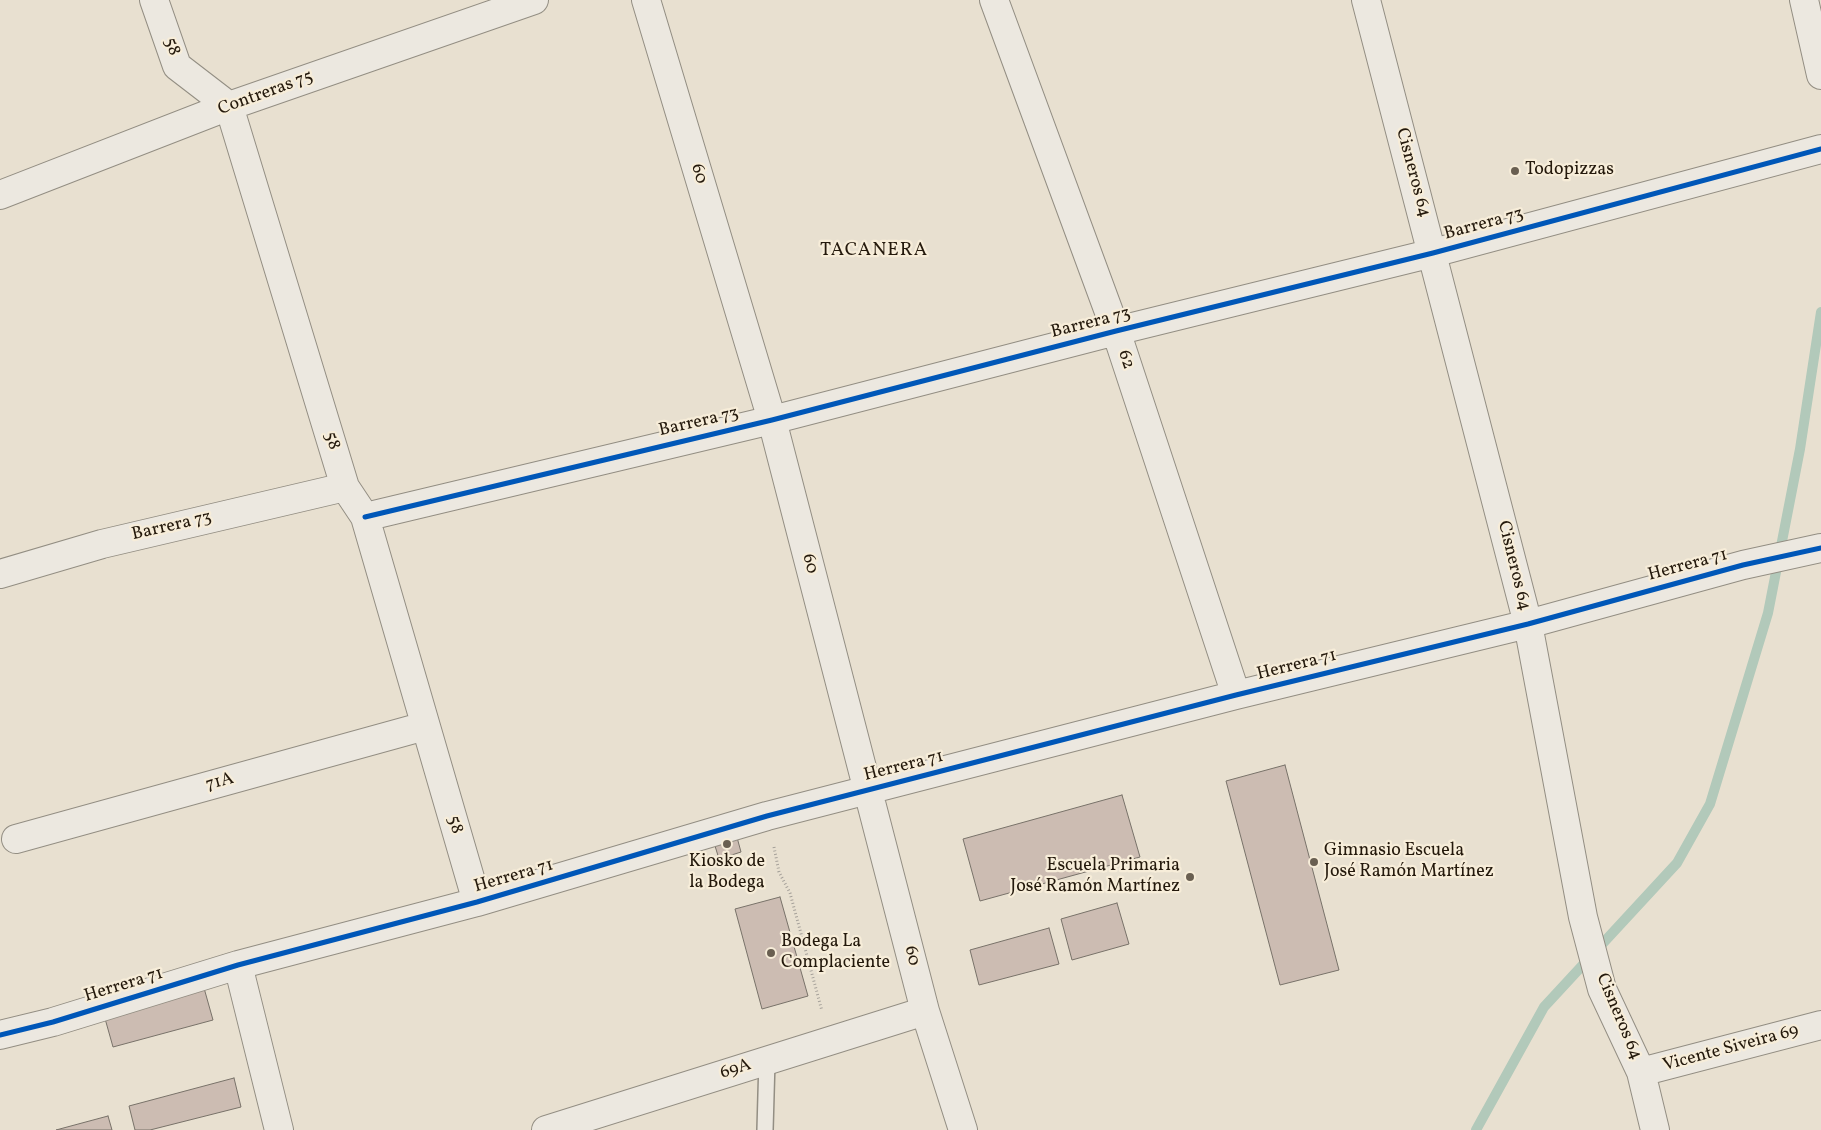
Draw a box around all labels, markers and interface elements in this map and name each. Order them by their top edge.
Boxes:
street label: 58 [158,35,184,59]
street label: Contreras 75 [215,67,317,121]
street label: Cisneros 64 [1390,126,1434,220]
place label: Todopizzas [1525,160,1614,182]
street label: 60 [685,161,711,187]
marker: Todopizzas [1509,165,1521,177]
street label: Barrera 73 [1442,204,1526,246]
district label: TACANERA [819,241,929,263]
street label: Barrera 73 [1049,304,1133,344]
street label: 62 [1112,348,1138,372]
street label: Barrera 73 [657,403,741,443]
street label: 58 [318,429,344,453]
street label: Barrera 73 [130,507,214,547]
street label: Cisneros 64 [1491,519,1535,613]
street label: Herrera 71 [1646,545,1730,587]
street label: 60 [796,552,822,576]
street label: Herrera 71 [1255,646,1339,686]
street label: Herrera 71 [862,747,946,787]
street label: 71A [203,769,237,797]
street label: 58 [441,813,467,837]
marker: Kiosko de la Bodega [721,838,733,850]
place label: Gimnasio Escuela José Ramón Martínez [1324,841,1494,884]
place label: Kiosko de la Bodega [689,852,765,894]
street label: Herrera 71 [472,855,556,899]
place label: Escuela Primaria José Ramón Martínez [1010,856,1180,899]
marker: Gimnasio Escuela José Ramón Martínez [1308,856,1320,868]
marker: Escuela Primaria José Ramón Martínez [1184,871,1196,883]
place label: Bodega La Complaciente [781,932,890,974]
street label: 60 [898,944,924,968]
marker: Bodega La Complaciente [765,947,777,959]
street label: Herrera 71 [82,964,166,1008]
street label: Cisneros 64 [1590,970,1646,1064]
street label: Vicente Siveira 69 [1661,1020,1801,1078]
street label: 69A [718,1055,754,1085]

